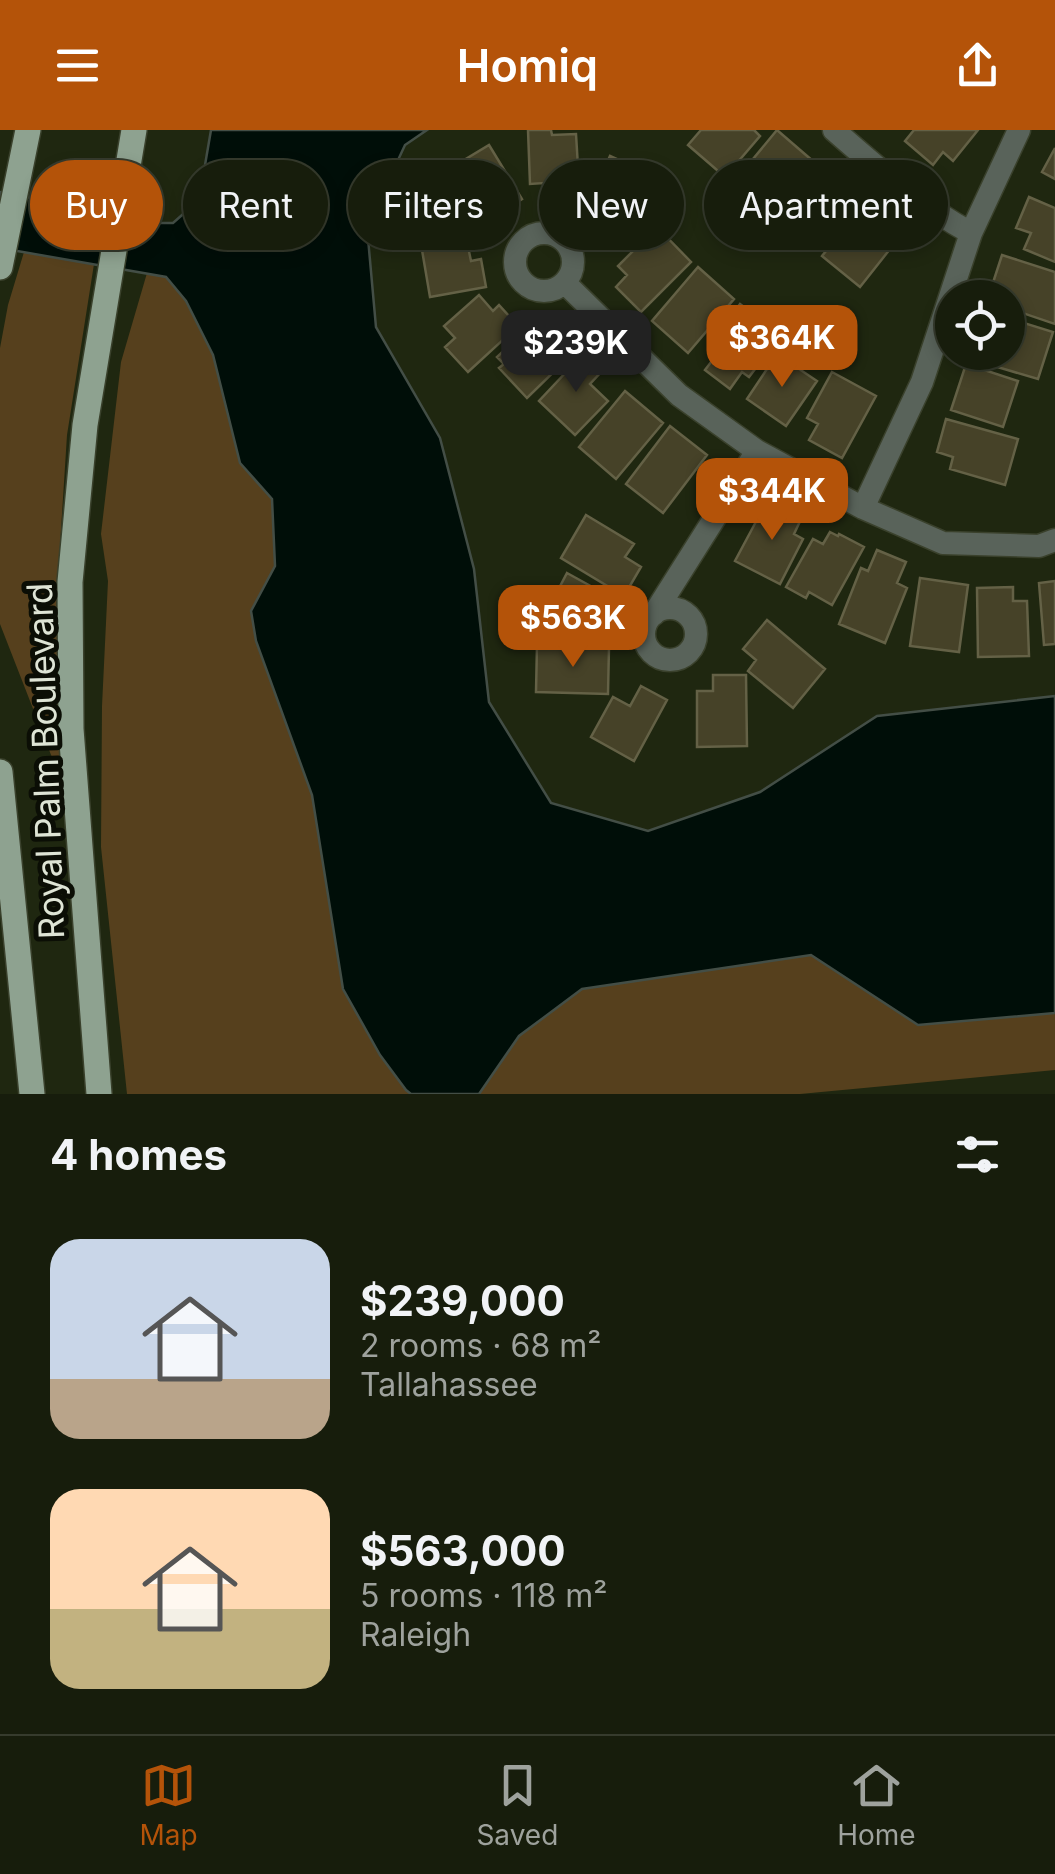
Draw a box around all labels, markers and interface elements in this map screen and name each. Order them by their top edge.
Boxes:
icon: menu [50,38,105,93]
text: Homiq [457,38,598,93]
icon: share [950,38,1005,93]
chip: Buy [30,160,163,250]
chip: Rent [183,160,328,250]
chip: Filters [348,160,519,250]
chip: New [539,160,684,250]
chip: Apartment [704,160,948,250]
map controls [935,280,1025,370]
button: locate [935,280,1025,370]
pin: $364K [712,305,852,390]
pin: $239K [506,310,646,395]
text: $364K [728,318,836,357]
text: $239K [523,323,629,362]
pin: $344K [702,458,842,543]
text: $344K [718,471,826,510]
street label: Royal Palm Boulevard [18,582,72,940]
pin: $563K [503,585,643,670]
text: $563K [520,598,626,637]
icon: filters [950,1127,1005,1182]
text: 4 homes [50,1129,227,1180]
text: $239,000 [360,1275,565,1326]
icon: home [130,1279,250,1399]
text: 2 rooms · 68 m² [360,1326,601,1365]
text: Tallahassee [360,1365,538,1404]
text: $563,000 [360,1525,566,1576]
icon: home [130,1529,250,1649]
text: 5 rooms · 118 m² [360,1576,607,1615]
text: Raleigh [360,1615,471,1654]
tab: Map [139,1758,198,1852]
tab: Saved [476,1758,558,1852]
tab: Home [837,1758,916,1852]

